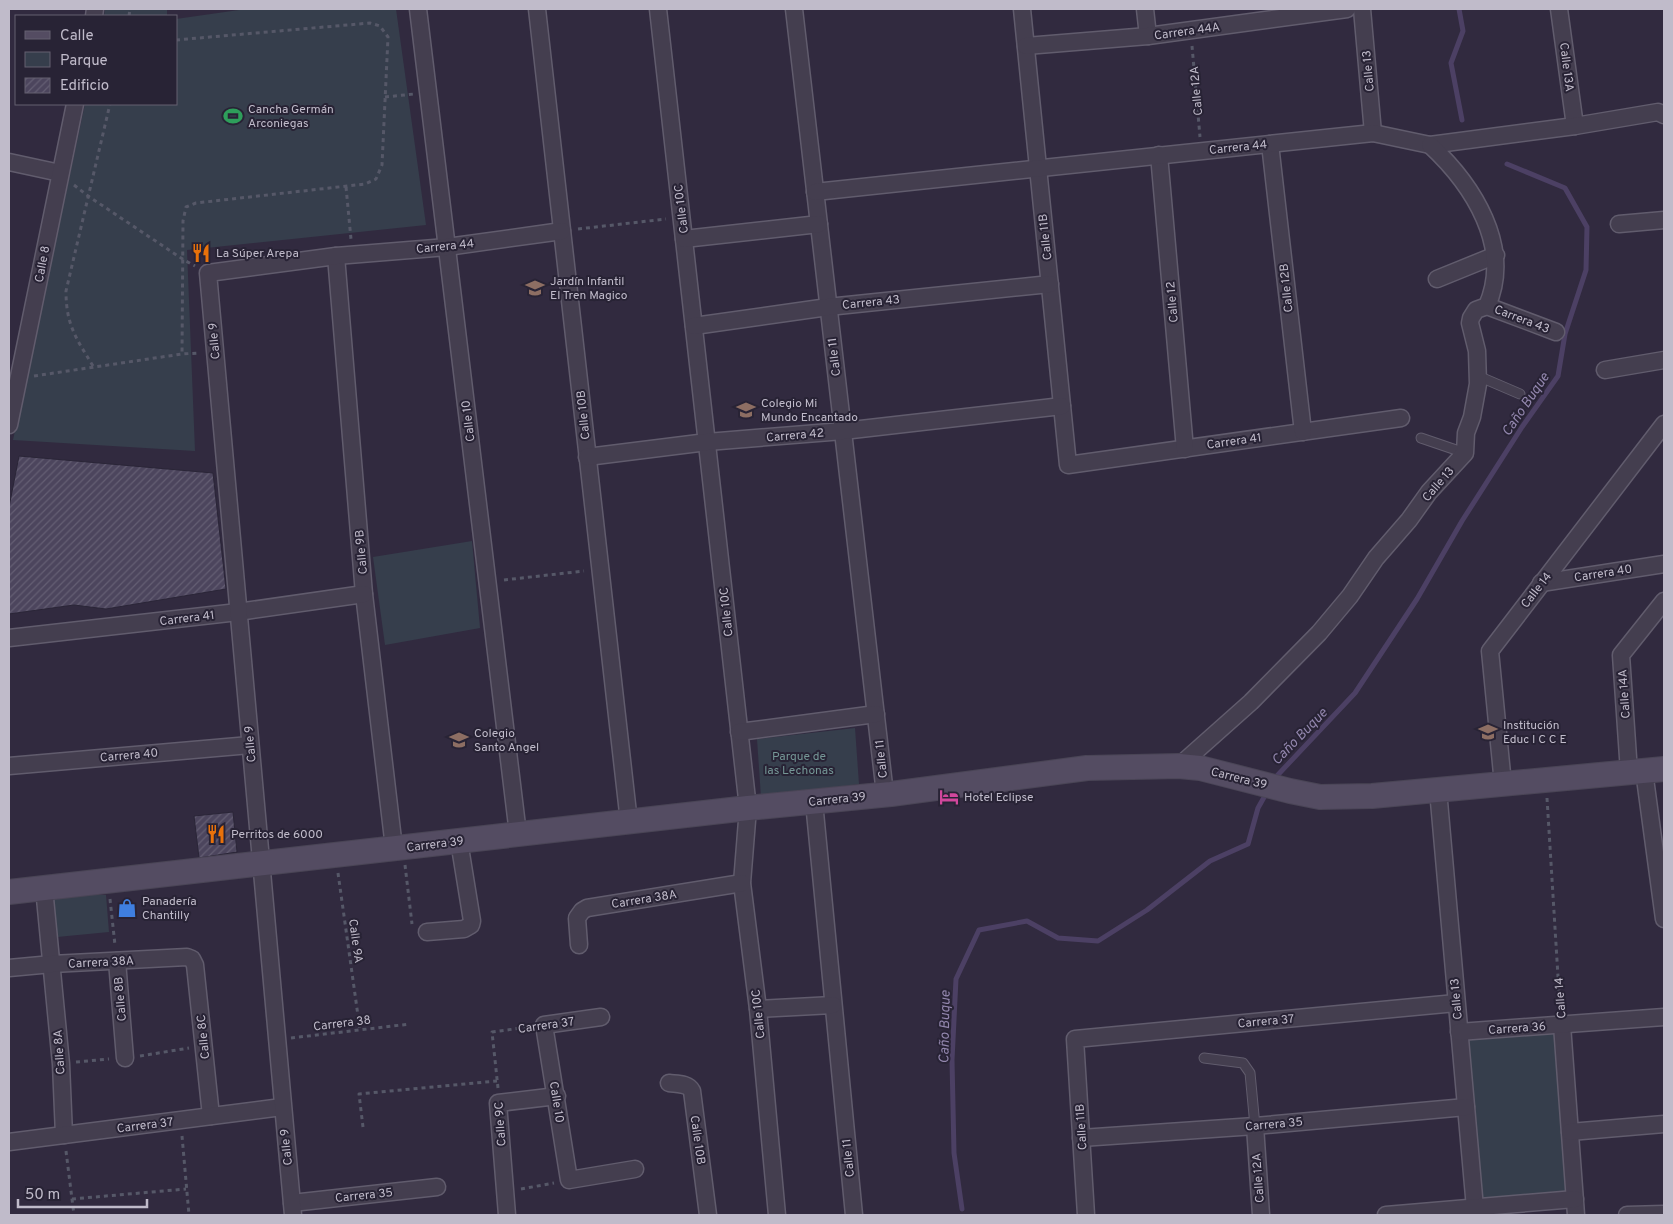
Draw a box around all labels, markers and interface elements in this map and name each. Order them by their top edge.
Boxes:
legend [15,15,178,105]
street label: Carrera 44A [1153,19,1221,45]
text: Calle [60,27,94,46]
street label: Calle 13A [1555,42,1577,93]
street label: Calle 13 [1359,50,1379,92]
text: Parque [60,52,108,71]
street label: Calle 12A [1187,66,1207,116]
text: Edificio [60,77,109,96]
place label: Cancha Germán Arconiegas [248,102,334,132]
sports icon: Cancha Germán Arconiegas [222,105,244,127]
street label: Carrera 44 [1208,137,1268,159]
street label: Calle 10C [671,183,693,234]
street label: Calle 11B [1036,213,1056,261]
street label: Carrera 44 [415,236,475,258]
restaurant icon: La Súper Arepa [190,242,212,264]
street label: Calle 8 [32,245,54,284]
place label: La Súper Arepa [216,246,299,262]
street label: Calle 12B [1276,262,1298,313]
place label: Jardín Infantil El Tren Magico [550,274,628,304]
school or university icon: Jardín Infantil El Tren Magico [524,277,546,299]
street label: Calle 12 [1163,281,1183,323]
street label: Carrera 43 [841,292,901,314]
street label: Carrera 43 [1492,302,1552,338]
street label: Calle 9 [205,322,225,360]
street label: Calle 11 [825,337,845,377]
water label: Caño Buque [1499,369,1554,440]
street label: Calle 10B [573,389,595,440]
place label: Colegio Mi Mundo Encantado [761,396,858,426]
street label: Calle 10 [459,399,479,443]
school or university icon: Colegio Mi Mundo Encantado [735,399,757,421]
street label: Carrera 42 [765,425,825,446]
street label: Carrera 41 [1206,430,1263,454]
street label: Calle 13 [1419,464,1458,506]
street label: Calle 9B [352,529,372,575]
street label: Carrera 40 [1573,562,1633,586]
street label: Calle 14 [1518,569,1556,612]
street label: Calle 10C [716,586,738,637]
street label: Carrera 41 [159,608,216,630]
street label: Calle 14A [1615,669,1635,719]
water label: Caño Buque [1269,704,1332,769]
place label: Institución Educ I C C E [1503,718,1567,748]
school or university icon: Institución Educ I C C E [1477,721,1499,743]
street label: Calle 9 [241,725,261,763]
place label: Colegio Santo Angel [474,726,539,756]
school or university icon: Colegio Santo Angel [448,729,470,751]
street label: Calle 11 [872,739,892,779]
street label: Carrera 40 [99,745,159,767]
park label: Parque de las Lechonas [764,749,834,779]
street label: Carrera 39 [1209,764,1269,794]
hotel icon: Hotel Eclipse [938,786,960,808]
street label: Carrera 39 [808,789,867,811]
place label: Hotel Eclipse [964,790,1033,806]
restaurant icon: Perritos de 6000 [205,823,227,845]
place label: Perritos de 6000 [231,827,323,843]
street label: Carrera 39 [406,834,465,856]
street label: Carrera 38A [610,887,678,913]
place label: Panadería Chantilly [142,894,196,924]
shop icon: Panadería Chantilly [116,897,138,919]
street label: Calle 9A [344,918,366,964]
street label: Carrera 38A [68,953,134,973]
street label: Calle 8B [111,976,131,1022]
street label: Calle 14 [1552,977,1570,1019]
street label: Calle 13 [1447,978,1467,1020]
street label: Calle 10C [748,988,770,1039]
water label: Caño Buque [936,990,955,1064]
street label: Carrera 37 [1237,1012,1295,1032]
street label: Carrera 38 [312,1013,372,1035]
street label: Calle 8C [194,1014,214,1060]
street label: Carrera 37 [517,1014,575,1038]
street label: Carrera 36 [1488,1019,1546,1039]
street label: Calle 8A [50,1029,70,1075]
street label: Calle 10 [545,1080,567,1124]
street label: Calle 9C [491,1101,511,1147]
street label: Calle 11B [1072,1103,1092,1151]
street label: Calle 10B [686,1114,708,1166]
street label: Carrera 35 [1244,1114,1304,1135]
street label: Carrera 37 [116,1115,174,1137]
street label: Calle 9 [277,1128,297,1166]
street label: Calle 11 [839,1138,859,1178]
street label: Calle 12A [1249,1153,1269,1203]
scale bar [18,1176,146,1208]
street label: Carrera 35 [334,1185,394,1207]
text: 50 m [25,1186,60,1205]

